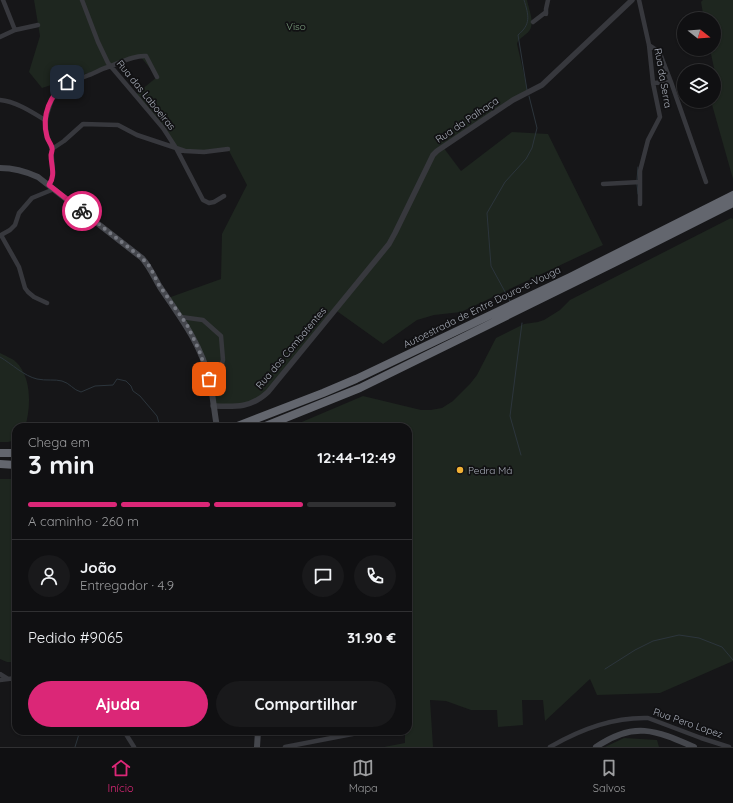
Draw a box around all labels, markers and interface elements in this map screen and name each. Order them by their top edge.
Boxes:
north arrow [677,12,721,56]
map controls [677,12,721,108]
park label: Viso [286,20,306,33]
street label: Rua da Serra [651,47,675,109]
street label: Rua das Laboeiras [114,57,178,133]
button: layers [677,64,721,108]
pin [50,65,84,99]
icon: home [56,71,78,93]
street label: Rua da Palhaça [433,94,501,146]
courier [62,191,102,231]
icon: bike [71,200,93,222]
street label: Autoestrada de Entre Douro-e-Vouga [401,263,563,351]
street label: Rua dos Combatentes [253,304,329,392]
pin [192,362,226,396]
icon: bag [198,368,220,390]
text: Chega em [28,434,90,450]
text: 3 min [28,448,95,481]
text: 12:44–12:49 [317,448,396,467]
place label: Pedra Má [468,464,512,477]
marker: Pedra Má [455,465,465,475]
text: A caminho · 260 m [28,513,139,529]
button: person [28,555,70,597]
button: chat [302,555,344,597]
button: phone [354,555,396,597]
text: João [80,558,116,577]
text: Entregador · 4.9 [80,577,174,593]
text: Pedido #9065 [28,628,123,647]
text: 31.90 € [347,628,396,647]
button: Ajuda [28,681,208,727]
button: Compartilhar [216,681,396,727]
street label: Rua Pero Lopez [651,705,725,741]
tab: Início [108,757,134,795]
tab: Mapa [349,757,378,795]
tab: Salvos [593,757,625,795]

